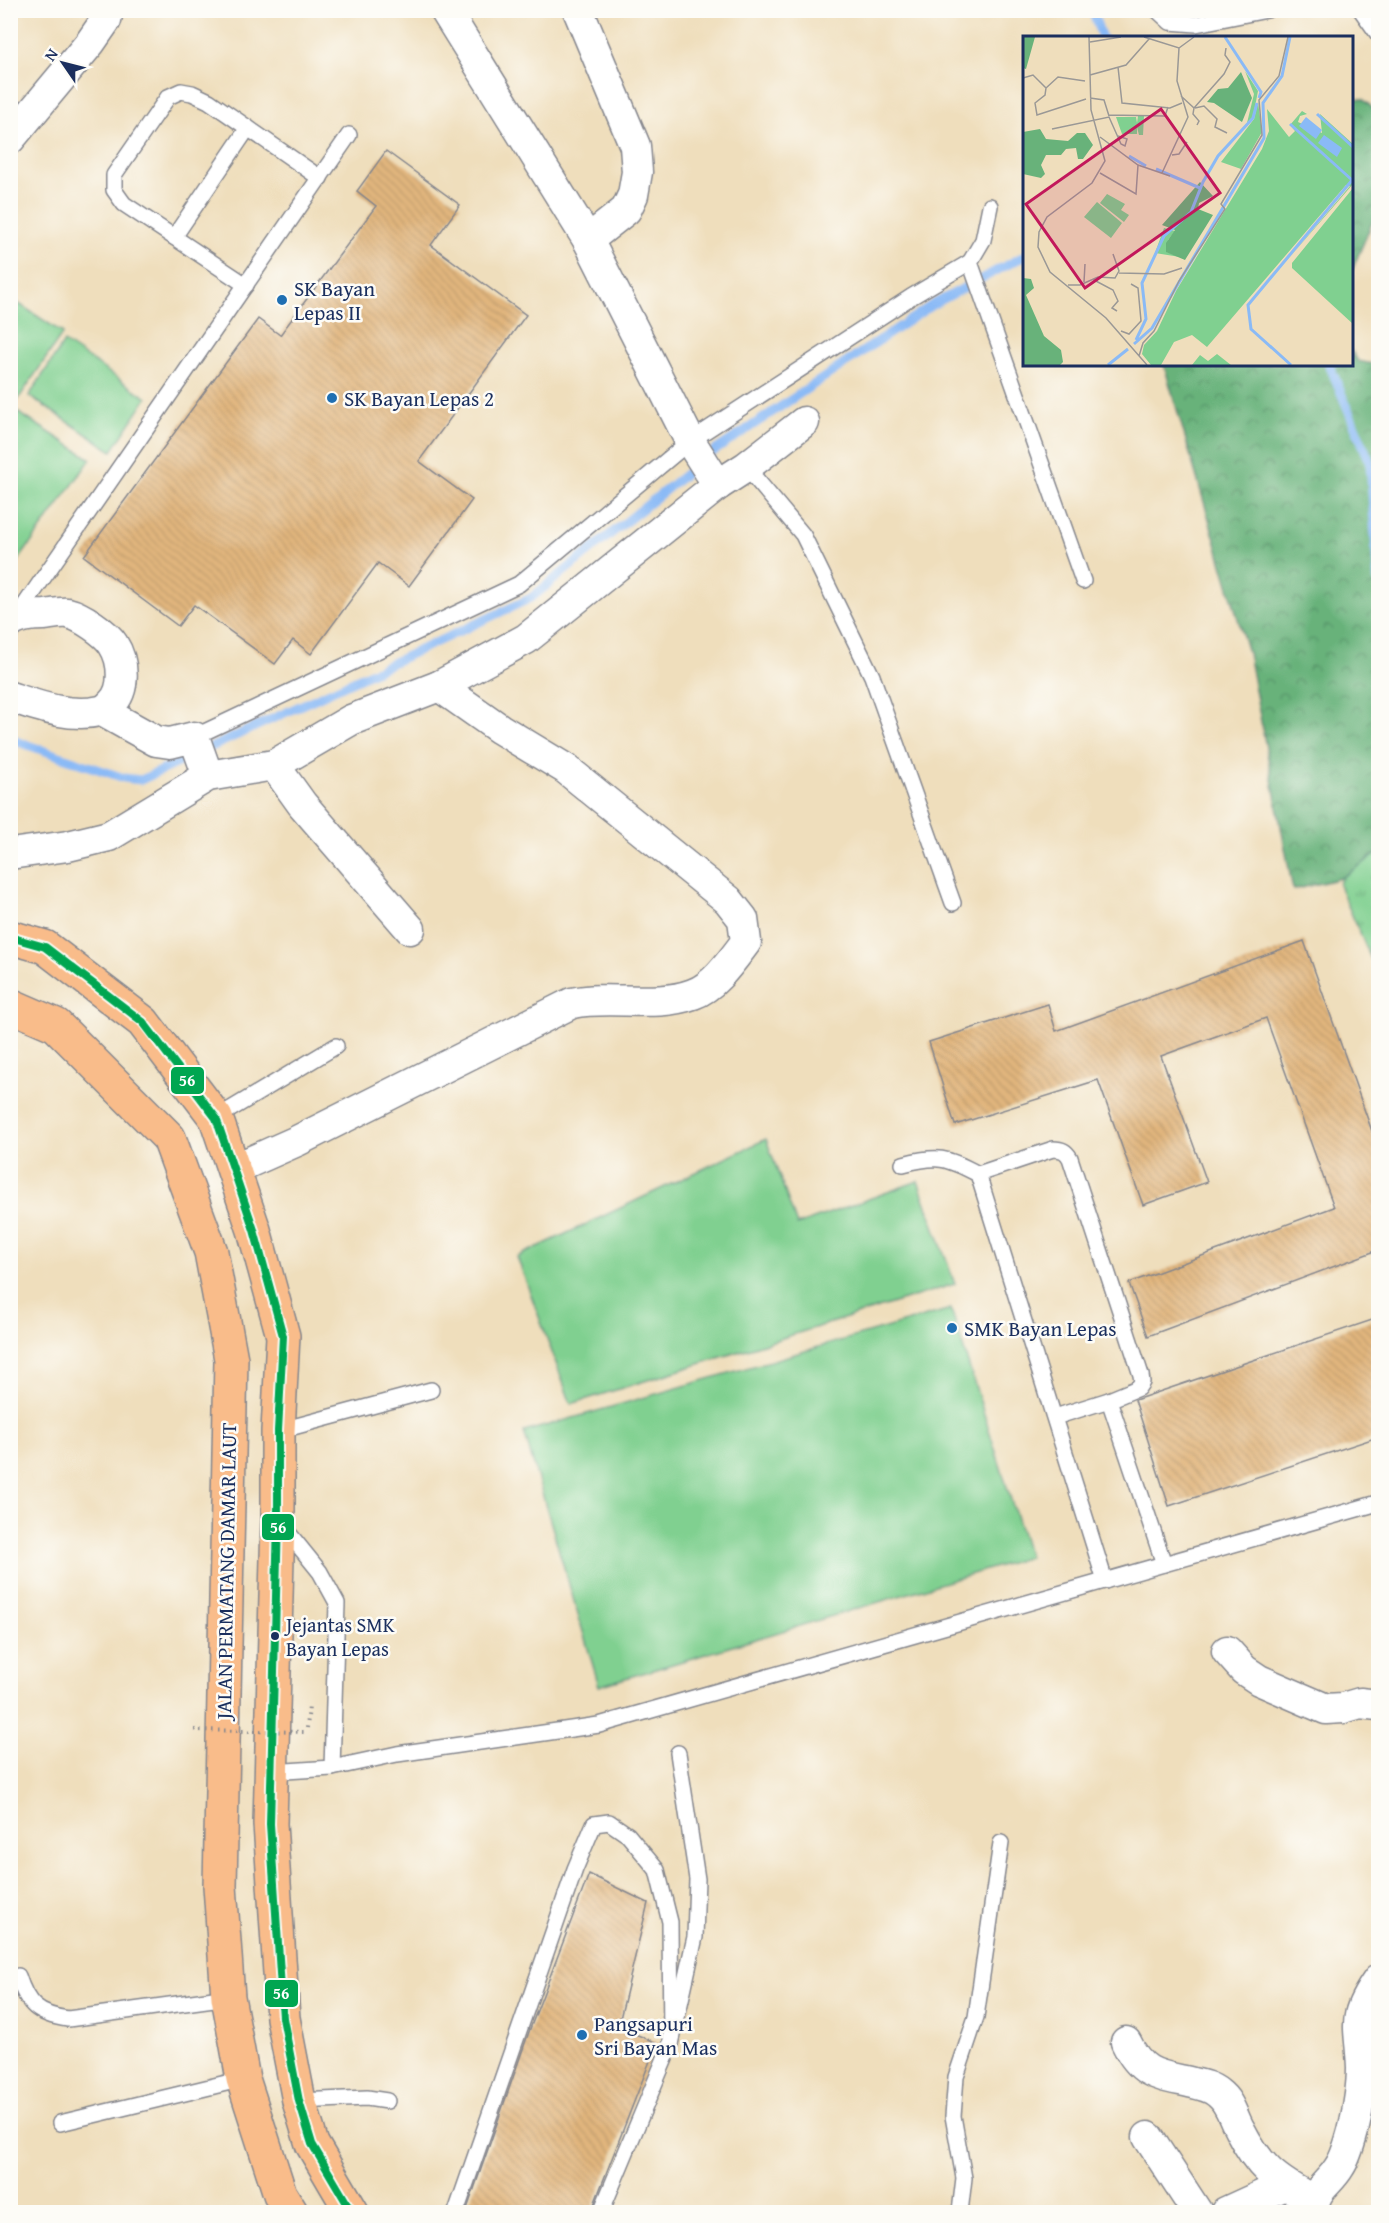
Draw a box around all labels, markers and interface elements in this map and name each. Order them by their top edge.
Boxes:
north arrow [33,33,93,93]
inset map [1023,36,1353,366]
text: N [38,43,64,66]
place label: SK Bayan Lepas II [294,273,375,328]
marker: SK Bayan Lepas II [275,293,289,307]
place label: SK Bayan Lepas 2 [344,383,494,414]
marker: SK Bayan Lepas 2 [325,391,339,405]
line badge: 56 [170,1066,205,1095]
text: 56 [179,1068,195,1092]
place label: SMK Bayan Lepas [964,1313,1117,1344]
marker: SMK Bayan Lepas [945,1321,959,1335]
street label: JALAN PERMATANG DAMAR LAUT [208,1422,244,1723]
line badge: 56 [261,1513,295,1541]
text: 56 [270,1515,286,1539]
place label: Jejantas SMK Bayan Lepas [283,1610,395,1663]
marker: Jejantas SMK Bayan Lepas [269,1630,281,1642]
line badge: 56 [264,1979,299,2008]
text: 56 [273,1981,289,2005]
place label: Pangsapuri Sri Bayan Mas [594,2008,717,2063]
marker: Pangsapuri Sri Bayan Mas [575,2028,589,2042]

